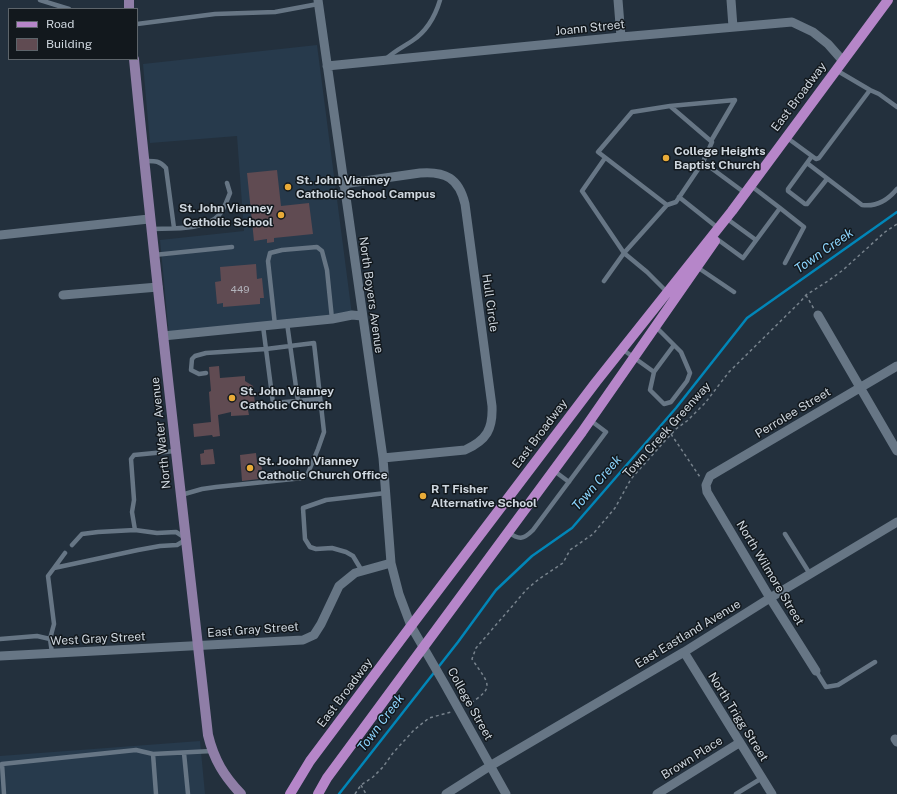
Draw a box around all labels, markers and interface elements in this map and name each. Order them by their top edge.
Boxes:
legend [8,8,138,60]
text: Road [46,17,74,31]
street label: Joann Street [555,17,625,39]
text: Building [46,37,92,51]
street label: East Broadway [768,60,830,134]
place label: College Heights Baptist Church [674,144,766,172]
marker: College Heights Baptist Church [661,153,671,163]
place label: St. John Vianney Catholic School Campus [296,173,435,201]
marker: St. John Vianney Catholic School Campus [283,182,293,192]
place label: St. John Vianney Catholic School [179,201,273,229]
marker: St. John Vianney Catholic School [276,210,286,220]
water label: Town Creek [792,225,856,277]
street label: North Boyers Avenue [356,236,386,354]
street label: Hull Circle [479,273,501,333]
house number: 449 [231,284,249,296]
street label: North Water Avenue [148,376,174,490]
street label: Town Creek Greenway [620,379,714,481]
place label: St. John Vianney Catholic Church [240,384,334,412]
street label: Perrolee Street [753,385,833,441]
marker: St. John Vianney Catholic Church [227,393,237,403]
street label: East Broadway [509,397,571,471]
water label: Town Creek [569,452,625,514]
place label: St. Joohn Vianney Catholic Church Office [258,454,388,482]
marker: St. Joohn Vianney Catholic Church Office [245,463,255,473]
place label: R T Fisher Alternative School [431,482,537,510]
marker: R T Fisher Alternative School [418,491,428,501]
street label: North Wilmore Street [733,518,807,628]
street label: East Eastland Avenue [633,597,743,671]
street label: East Gray Street [207,620,299,640]
street label: West Gray Street [50,629,146,649]
street label: East Broadway [314,656,376,730]
street label: College Street [444,665,496,743]
street label: North Trigg Street [705,670,771,764]
water label: Town Creek [354,691,408,755]
street label: Brown Place [659,733,725,783]

